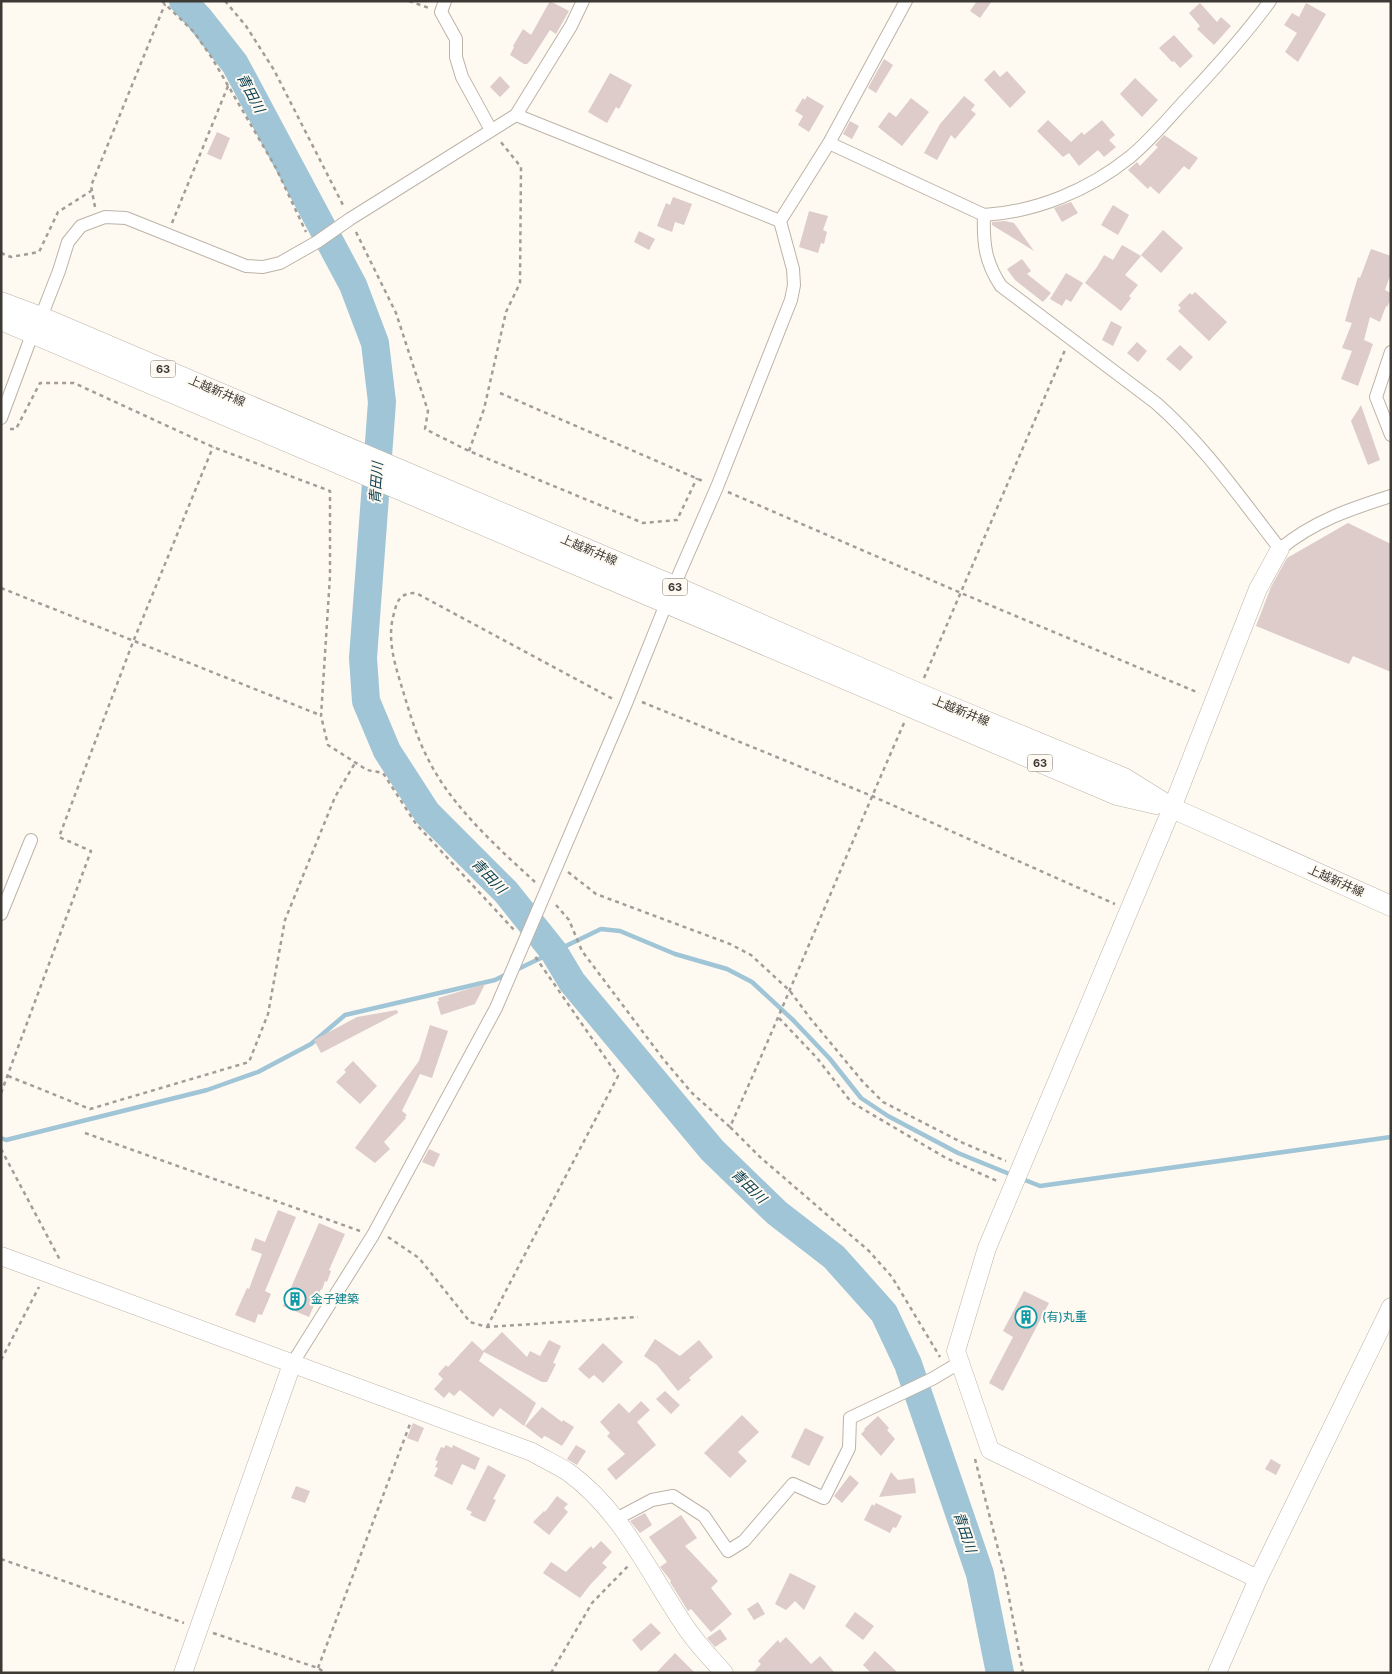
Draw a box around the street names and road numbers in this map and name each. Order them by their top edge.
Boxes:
road number: 63 [150,360,176,378]
street label: 上越新井線 [187,372,248,409]
street label: 上越新井線 [559,531,620,568]
road number: 63 [662,578,688,596]
street label: 上越新井線 [931,692,992,729]
road number: 63 [1028,754,1052,771]
street label: 上越新井線 [1306,861,1367,900]

